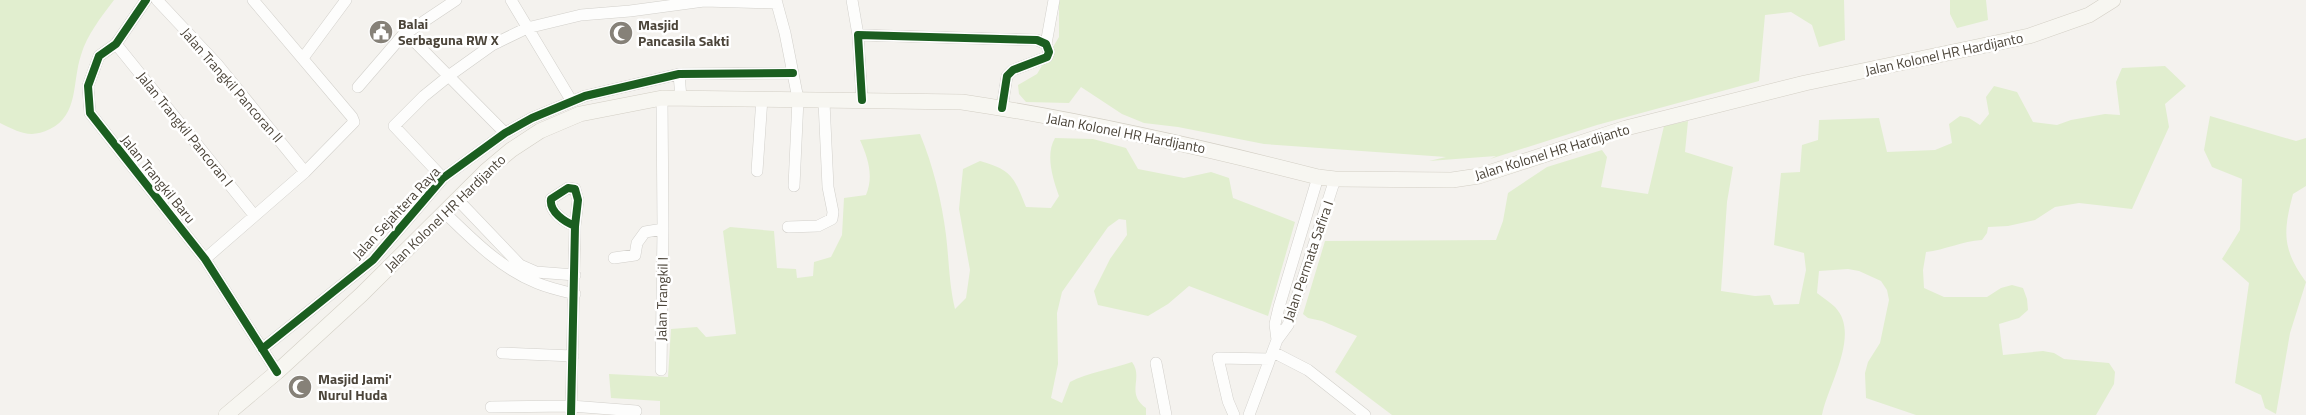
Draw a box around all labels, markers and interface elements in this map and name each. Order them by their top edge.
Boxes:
place label: Balai Serbaguna RW X [398,13,499,50]
place label: Masjid Pancasila Sakti [638,14,729,51]
public building icon: Balai Serbaguna RW X [368,19,394,45]
mosque icon: Masjid Pancasila Sakti [608,20,634,46]
street label: Jalan Trangkil Pancoran II [178,24,286,146]
street label: Jalan Kolonel HR Hardijanto [1863,26,2025,81]
street label: Jalan Trangkil Pancoran I [134,68,236,190]
street label: Jalan Kolonel HR Hardijanto [1045,107,1207,158]
street label: Jalan Kolonel HR Hardijanto [1472,118,1632,185]
street label: Jalan Trangkil Baru [116,130,201,228]
street label: Jalan Kolonel HR Hardijanto [379,149,510,276]
street label: Jalan Sejahtera Raya [347,162,444,264]
street label: Jalan Permata Safira I [1277,198,1338,324]
street label: Jalan Trangkil I [650,257,673,341]
place label: Masjid Jami' Nurul Huda [318,368,392,405]
mosque icon: Masjid Jami' Nurul Huda [287,374,313,400]

